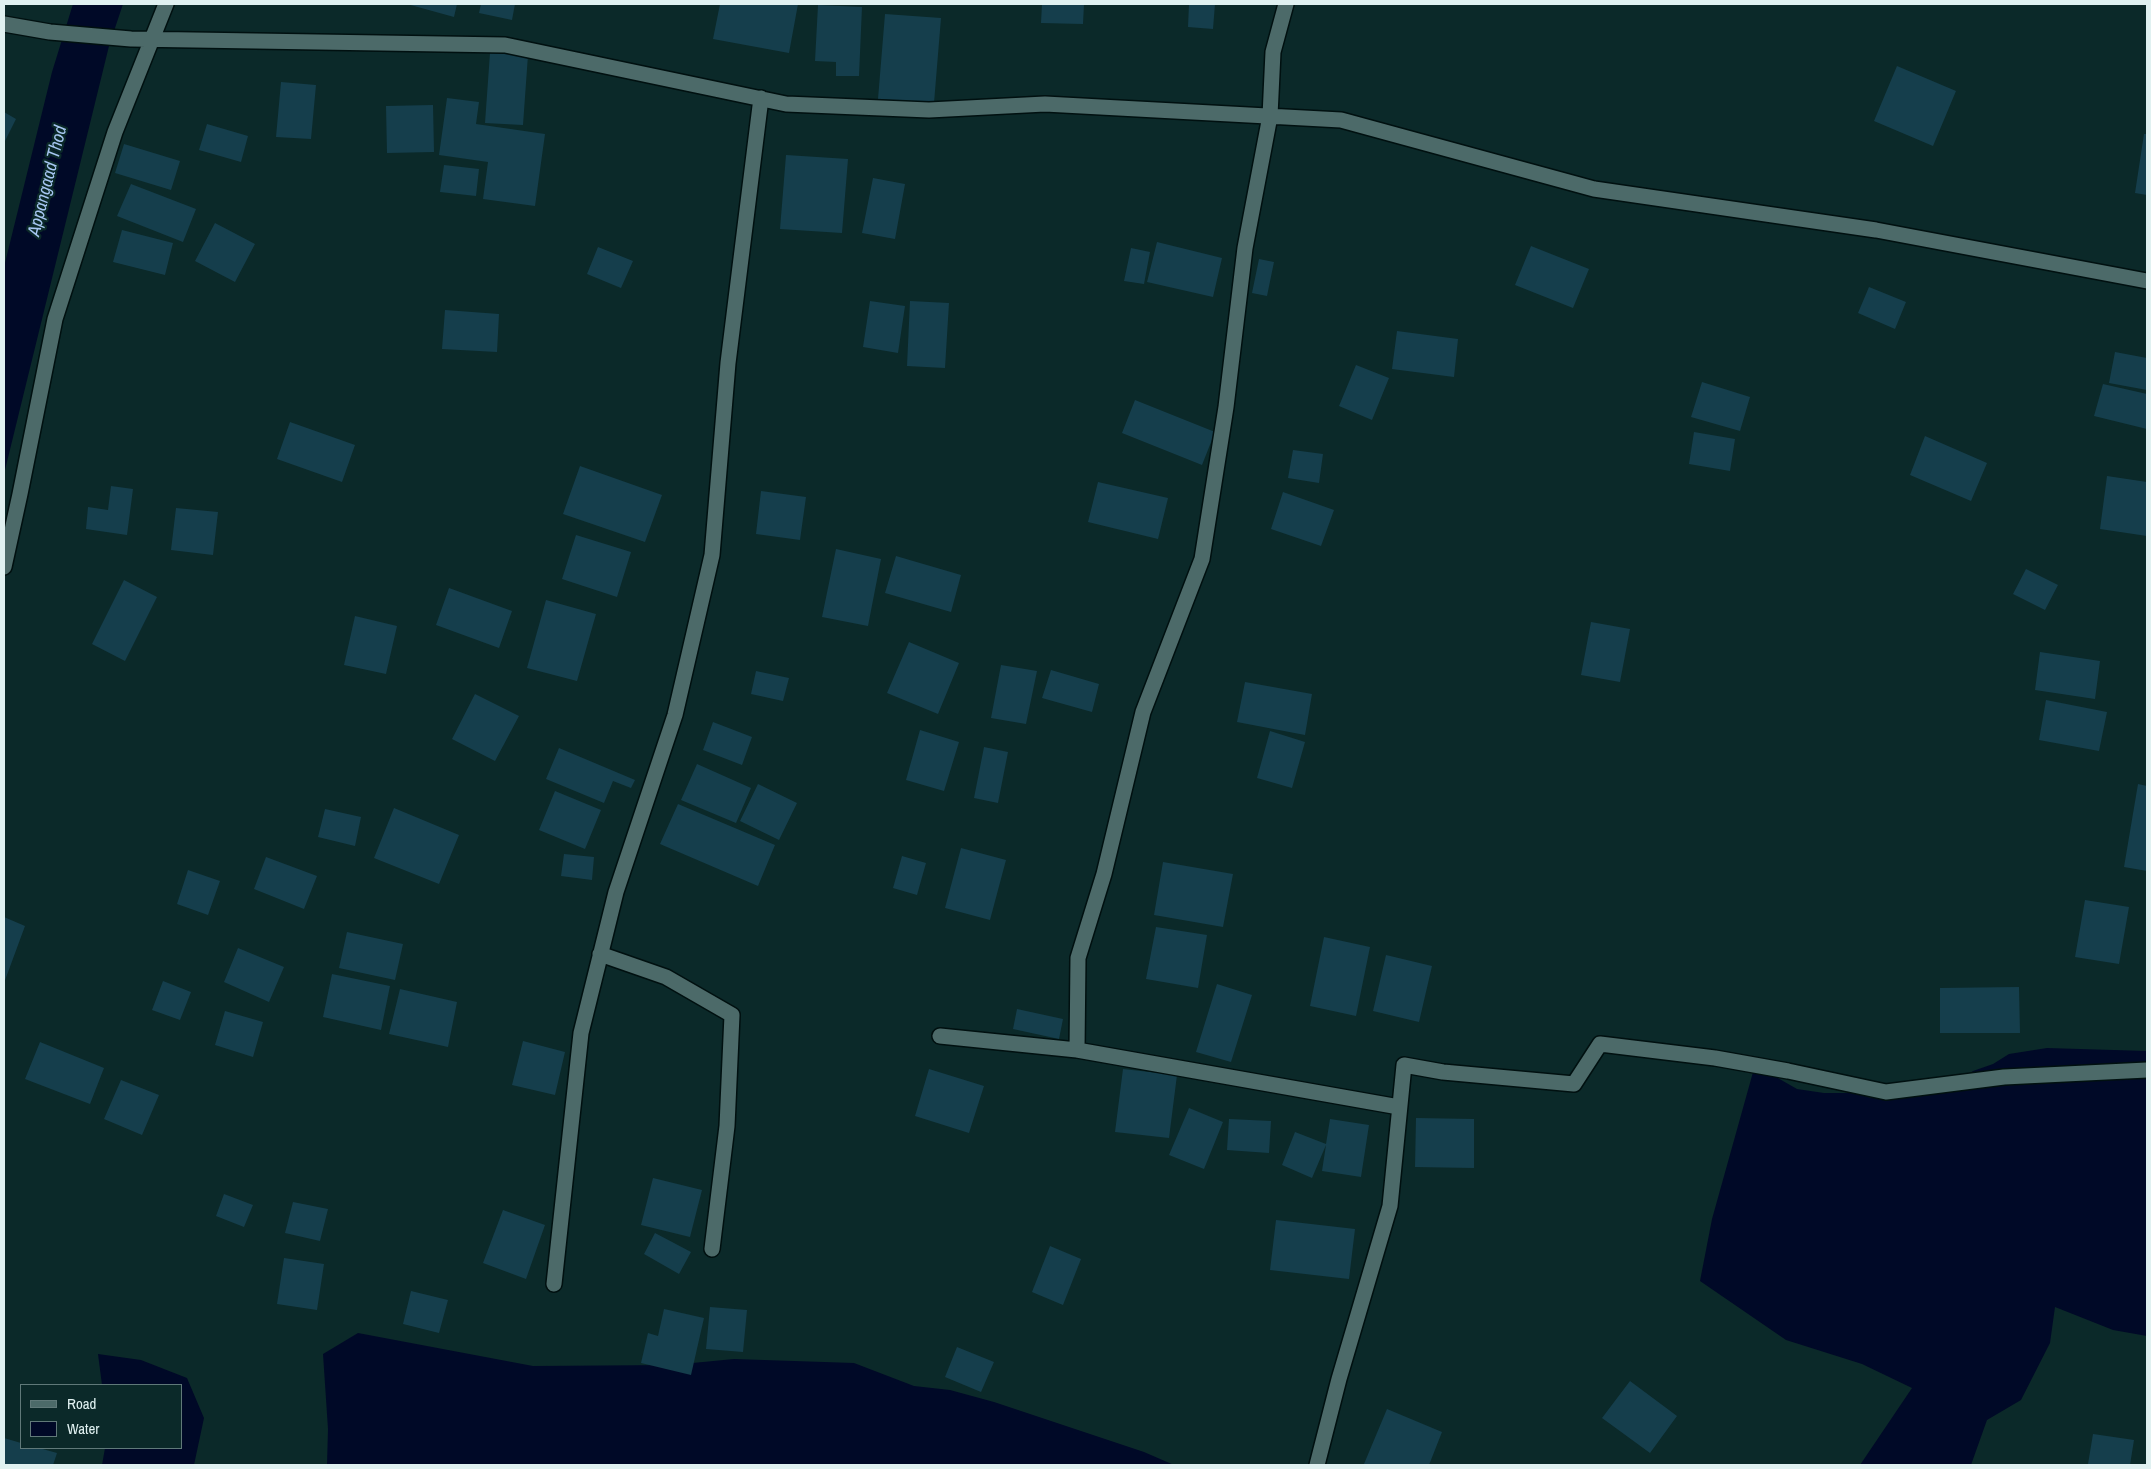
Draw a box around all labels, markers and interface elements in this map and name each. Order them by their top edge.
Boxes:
water label: Appangaad Thod [24,123,72,239]
legend [20,1384,182,1449]
text: Road [67,1393,96,1414]
text: Water [67,1418,99,1439]

